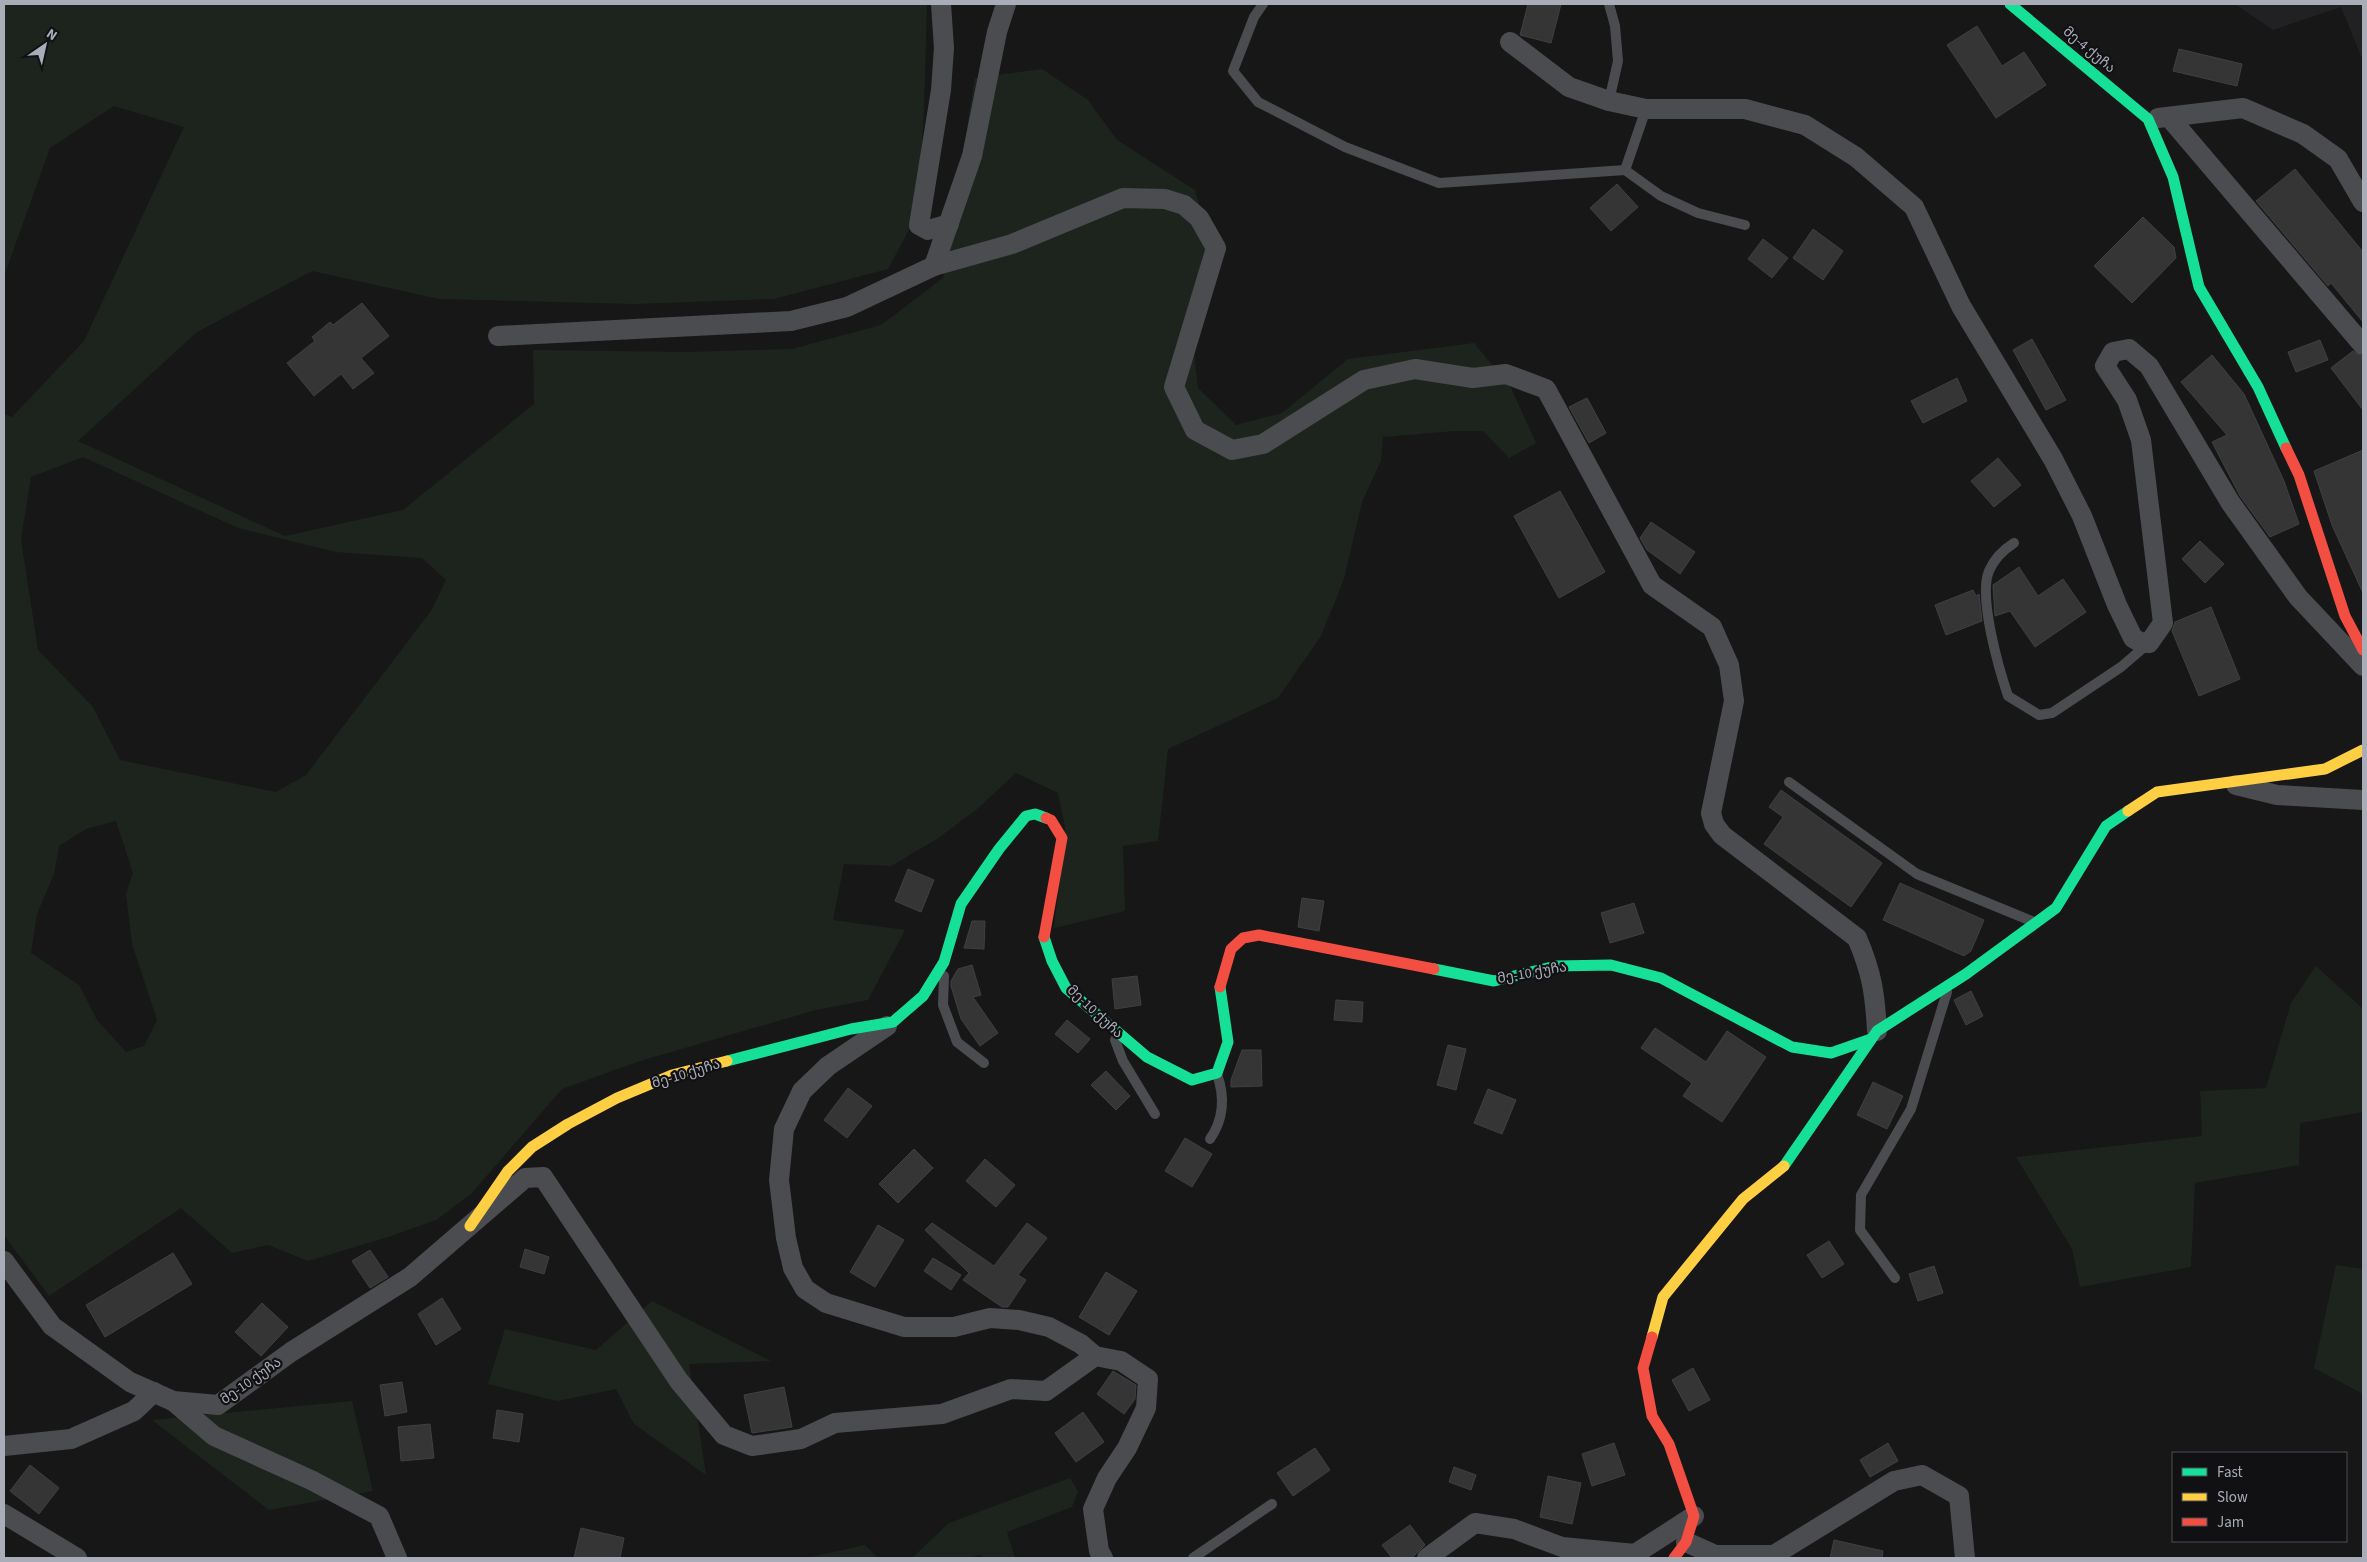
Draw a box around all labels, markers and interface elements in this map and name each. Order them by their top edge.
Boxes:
north arrow [20,20,70,70]
street label: მე-4 ქუჩა [2058,22,2120,78]
text: N [42,24,61,46]
street label: მე-10 ქუჩა [1496,957,1568,989]
street label: მე-10 ქუჩა [1063,981,1127,1043]
street label: მე-10 ქუჩა [650,1054,722,1094]
street label: მე-10 ქუჩა [217,1353,285,1409]
legend [2172,1452,2347,1542]
text: Fast [2217,1462,2243,1483]
text: Slow [2217,1487,2248,1508]
text: Jam [2217,1512,2244,1533]

